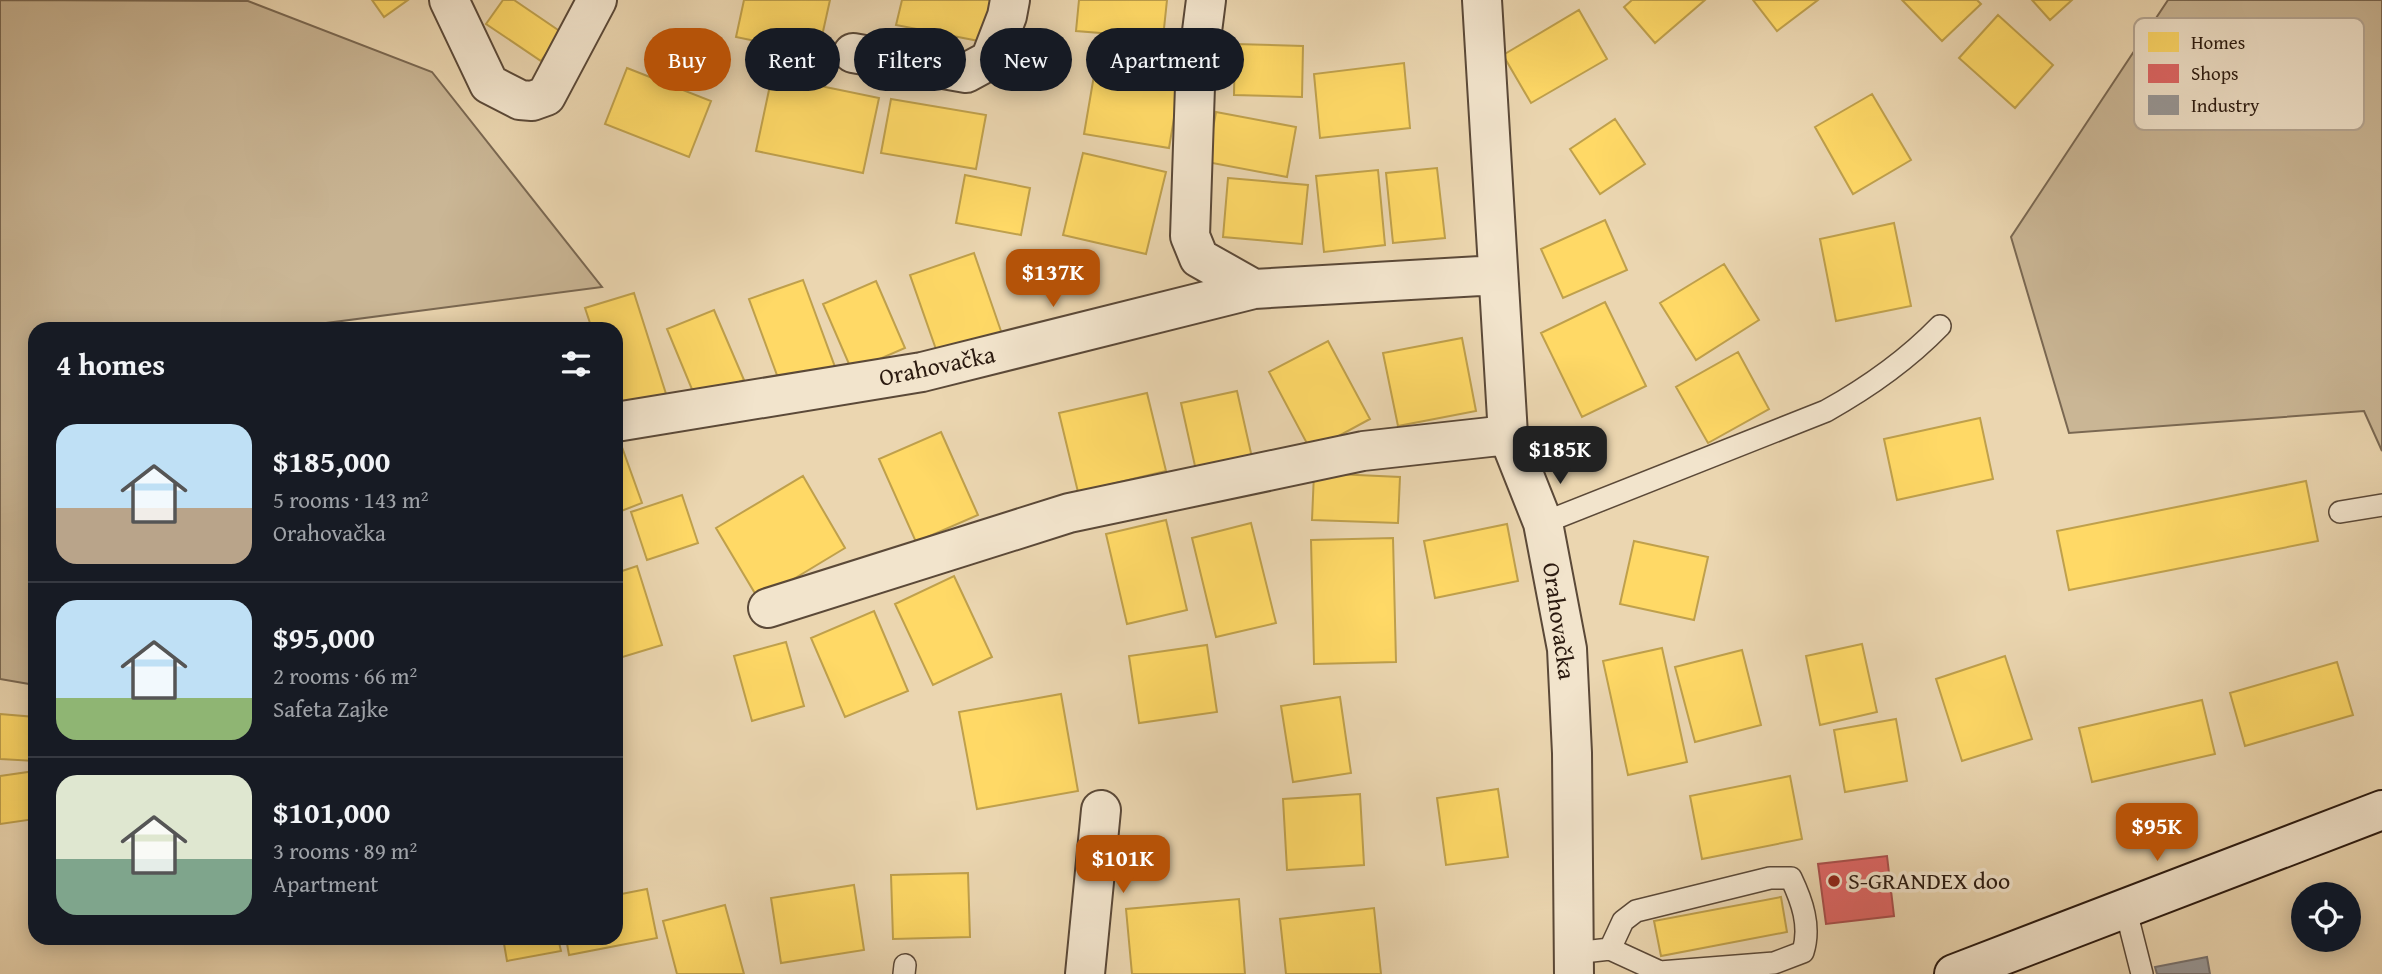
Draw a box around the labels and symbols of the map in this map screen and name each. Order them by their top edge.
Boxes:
legend [2134,18,2364,130]
text: Homes [2191,28,2245,56]
text: Shops [2191,59,2238,87]
text: Industry [2191,91,2260,119]
pin: $137K [1004,250,1102,309]
street label: Orahovačka [876,336,999,395]
pin: $185K [1511,426,1609,486]
street label: Orahovačka [1534,560,1585,682]
pin: $95K [2116,804,2198,863]
pin: $101K [1074,836,1172,895]
place label: S-GRANDEX doo [1848,863,2010,898]
marker: S-GRANDEX doo [1826,873,1842,889]

